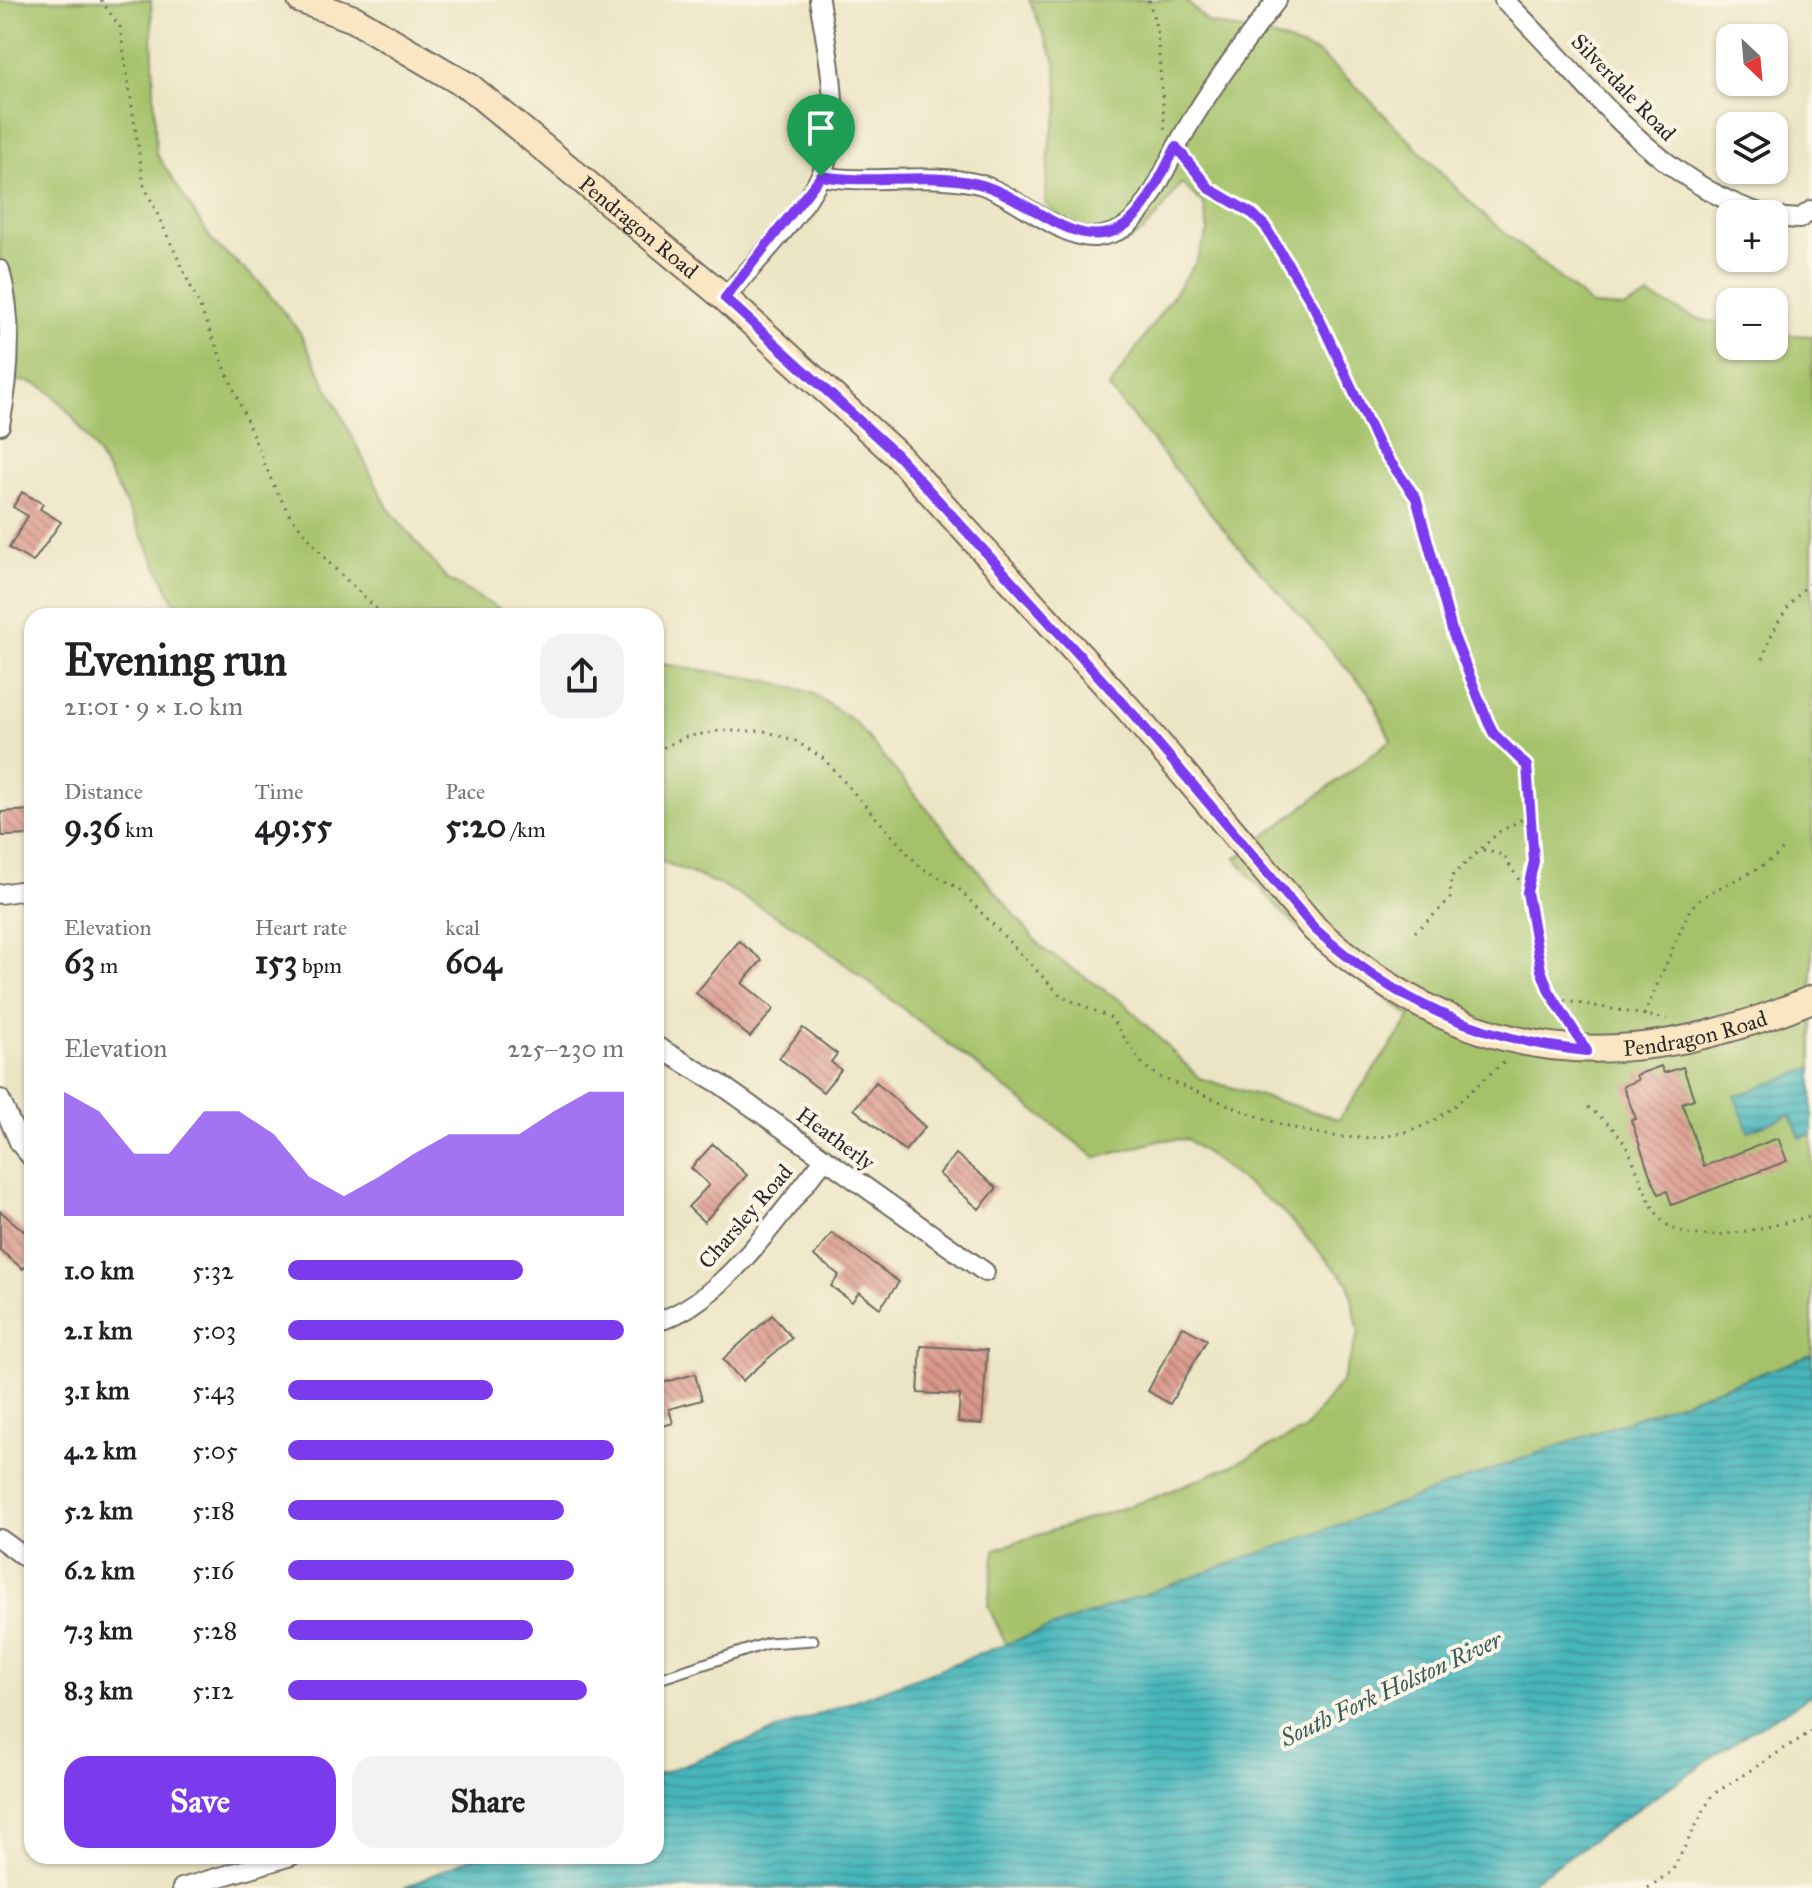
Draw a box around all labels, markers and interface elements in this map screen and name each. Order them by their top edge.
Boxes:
north arrow [1716,24,1788,96]
map controls [1716,24,1788,360]
street label: Silverdale Road [1566,28,1682,147]
pin [787,94,855,176]
icon: arrive [799,106,843,150]
button: layers [1716,112,1788,184]
street label: Pendragon Road [573,170,704,284]
button: + [1716,200,1788,272]
button: − [1716,288,1788,360]
text: Evening run [64,633,287,687]
button: share [540,634,624,718]
text: 21:01 · 9 × 1.0 km [64,690,243,722]
text: Distance [64,778,143,805]
text: Time [255,778,303,805]
text: Pace [445,778,485,805]
text: 9.36 [64,805,120,846]
text: 49:55 [255,805,332,846]
text: 5:20 [445,805,506,846]
text: km [120,816,154,843]
text: /km [506,816,546,843]
text: Elevation [64,914,151,941]
text: Heart rate [255,914,347,941]
text: kcal [445,914,480,941]
text: 63 [64,941,95,982]
text: 153 [255,941,297,982]
text: 604 [445,941,502,982]
text: m [95,952,118,979]
text: bpm [297,952,342,979]
street label: Pendragon Road [1622,1005,1771,1062]
text: Elevation [64,1032,167,1064]
text: 225–230 m [507,1032,624,1064]
street label: Heatherly [791,1101,881,1176]
street label: Charsley Road [693,1159,798,1274]
text: 1.0 km [64,1254,134,1286]
text: 5:32 [192,1254,234,1286]
text: 2.1 km [64,1314,133,1346]
text: 5:03 [192,1314,236,1346]
text: 3.1 km [64,1374,130,1406]
text: 5:43 [192,1374,236,1406]
text: 4.2 km [64,1434,137,1466]
text: 5:05 [192,1434,238,1466]
text: 5.2 km [64,1494,133,1526]
text: 5:18 [192,1494,235,1526]
text: 6.2 km [64,1554,135,1586]
text: 5:16 [192,1554,234,1586]
text: 7.3 km [64,1614,133,1646]
text: 5:28 [192,1614,237,1646]
water label: South Fork Holston River [1275,1624,1508,1754]
text: 8.3 km [64,1674,133,1706]
text: 5:12 [192,1674,234,1706]
button: Save [64,1756,336,1848]
button: Share [352,1756,624,1848]

